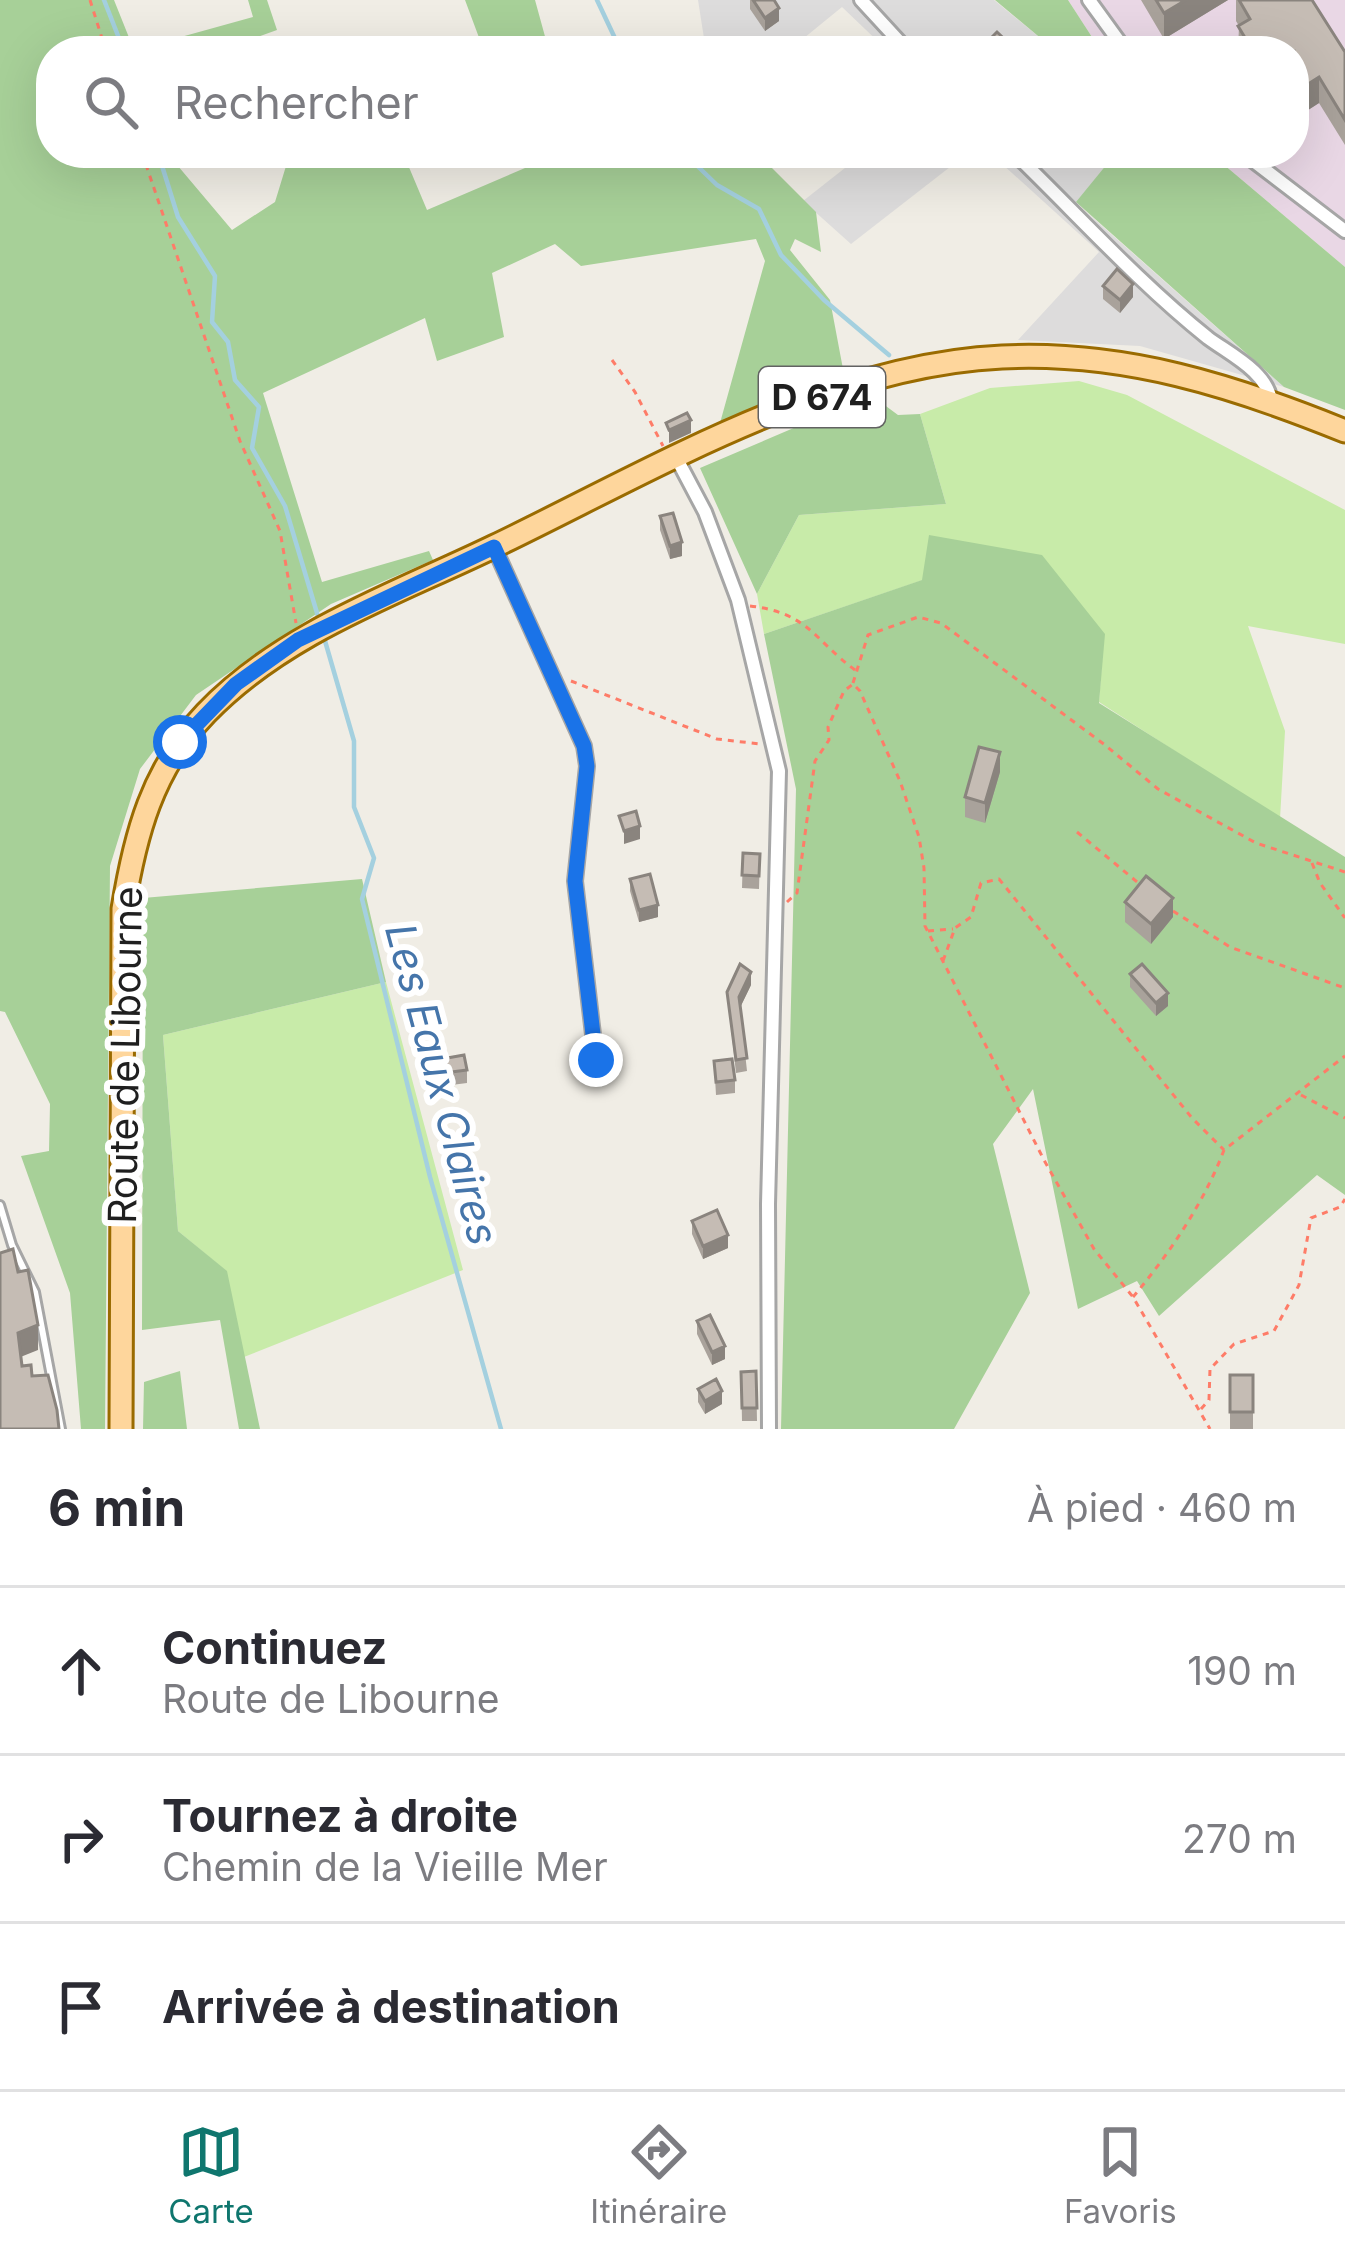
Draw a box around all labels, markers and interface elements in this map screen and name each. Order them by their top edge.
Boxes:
search box [36,36,1309,168]
icon: search [78,69,144,135]
text: Rechercher [174,75,419,130]
road number: D 674 [759,367,885,427]
route start [153,715,207,769]
street label: Route de Libourne [98,886,151,1224]
water label: Les Eaux Claires [375,918,510,1250]
route end [569,1033,623,1087]
text: 6 min [48,1477,185,1538]
text: À pied · 460 m [1027,1484,1297,1531]
text: Continuez [162,1620,387,1675]
icon: ahead [48,1638,114,1704]
text: 190 m [1187,1647,1297,1694]
text: Route de Libourne [162,1675,500,1722]
text: Tournez à droite [162,1788,518,1843]
icon: right [48,1806,114,1872]
text: 270 m [1182,1815,1297,1862]
text: Chemin de la Vieille Mer [162,1843,608,1890]
icon: arrive [48,1974,114,2040]
text: Arrivée à destination [162,1979,620,2034]
tab: Carte [168,2119,254,2231]
tab: Itinéraire [590,2119,727,2231]
tab: Favoris [1064,2119,1177,2231]

